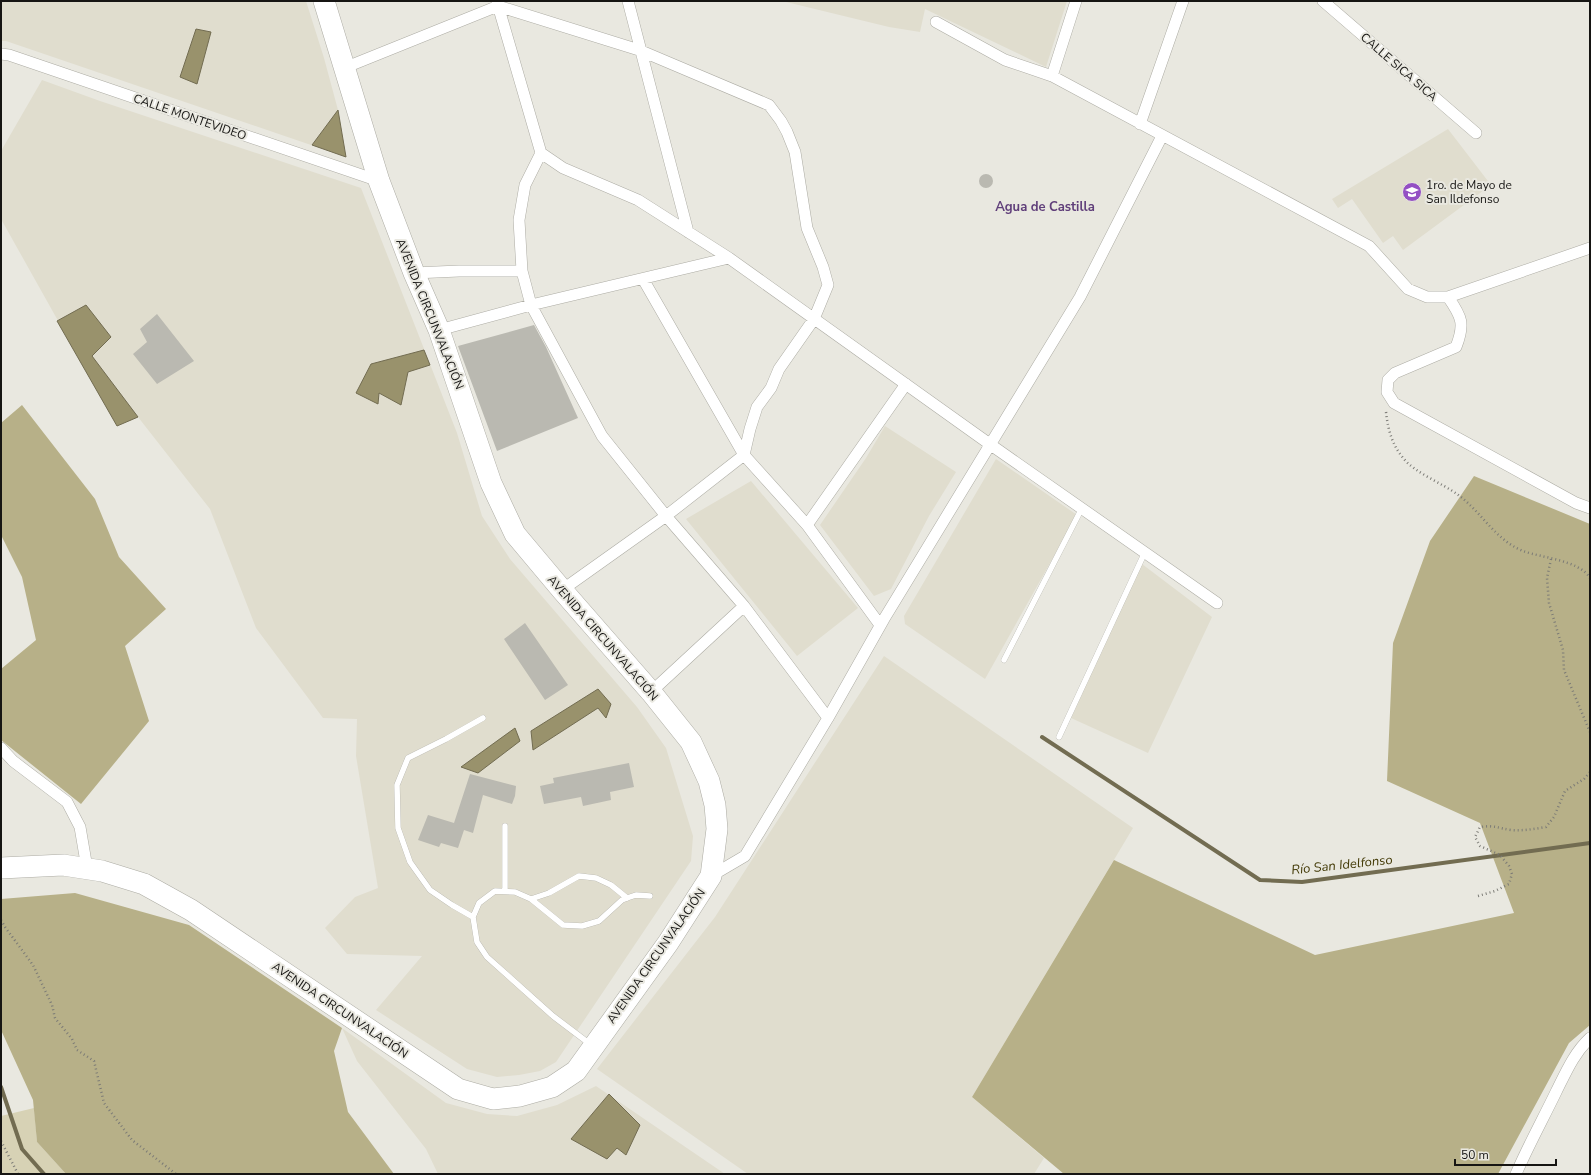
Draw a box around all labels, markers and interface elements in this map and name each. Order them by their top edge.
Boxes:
street label: CALLE SICA SICA [1357,29,1441,105]
street label: CALLE MONTEVIDEO [131,90,249,144]
place label: 1ro. de Mayo de San Ildefonso [1426,177,1512,207]
school or university icon: 1ro. de Mayo de San Ildefonso [1401,181,1423,203]
district label: Agua de Castilla [995,198,1095,216]
street label: AVENIDA CIRCUNVALACIÓN [392,236,468,392]
street label: AVENIDA CIRCUNVALACIÓN [544,572,662,704]
water label: Río San Idelfonso [1290,851,1394,879]
street label: AVENIDA CIRCUNVALACIÓN [603,885,709,1027]
street label: AVENIDA CIRCUNVALACIÓN [269,958,411,1062]
scale bar [1455,1141,1556,1167]
text: 50 m [1461,1147,1489,1163]

